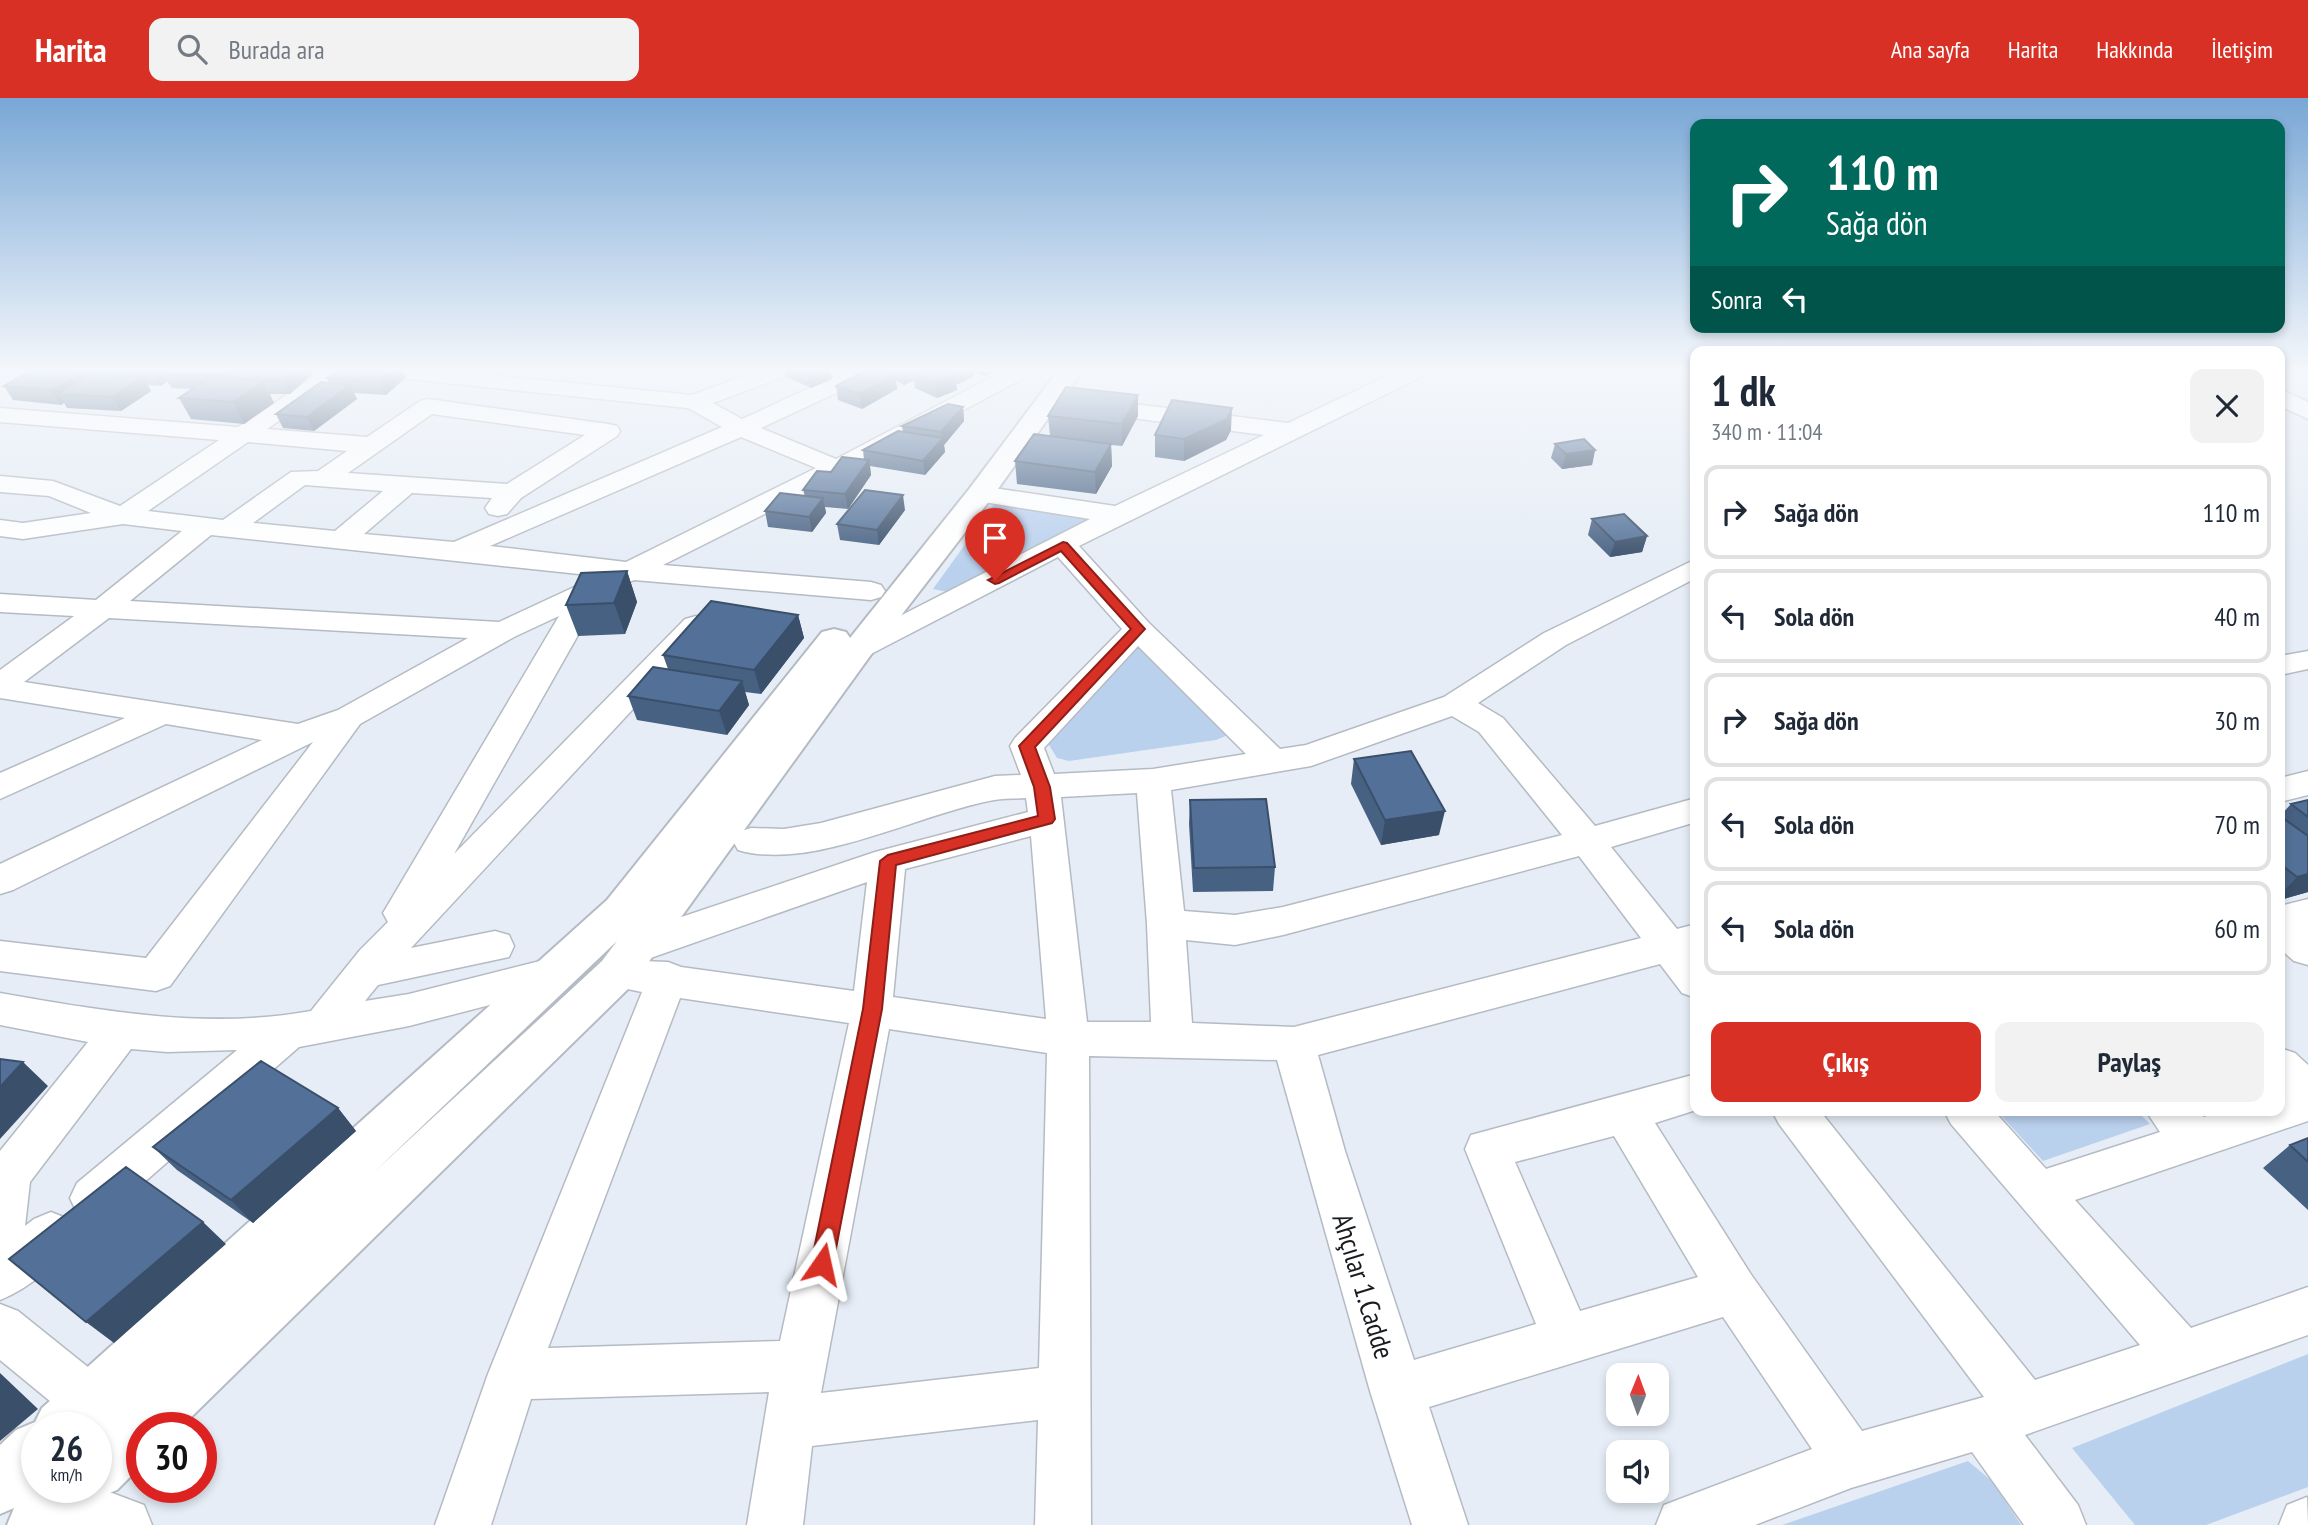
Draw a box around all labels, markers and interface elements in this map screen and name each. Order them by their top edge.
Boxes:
search box [149,18,639,81]
text: Harita [35,28,107,71]
icon: search [173,30,211,68]
text: Burada ara [229,33,325,66]
text: Ana sayfa [1891,34,1970,65]
text: Harita [2008,34,2058,65]
text: Hakkında [2096,34,2173,65]
text: İletişim [2211,34,2273,65]
text: 110 m [1826,140,1939,204]
icon: right [1711,147,1802,238]
text: Sağa dön [1826,202,1928,244]
icon: left [1776,280,1814,318]
text: Sonra [1711,283,1762,316]
text: 1 dk [1711,363,1776,418]
button: close [2190,369,2264,443]
text: 340 m · 11:04 [1711,417,1823,446]
icon: right [1715,493,1753,531]
text: Sağa dön [1774,496,1859,529]
text: 110 m [2202,496,2260,529]
pin [965,508,1025,580]
icon: arrive [976,519,1014,557]
icon: left [1715,597,1753,635]
text: Sola dön [1774,600,1854,633]
text: 40 m [2214,600,2260,633]
icon: right [1715,701,1753,739]
text: Sağa dön [1774,704,1859,737]
text: 30 m [2214,704,2260,737]
icon: left [1715,805,1753,843]
text: Sola dön [1774,808,1854,841]
text: 70 m [2214,808,2260,841]
icon: left [1715,909,1753,947]
text: Sola dön [1774,912,1854,945]
text: 60 m [2214,912,2260,945]
button: Çıkış [1711,1022,1981,1102]
button: Paylaş [1995,1022,2264,1102]
street label: Ahçılar 1.Cadde [1324,1209,1404,1363]
position arrow [785,1227,859,1301]
north arrow [1606,1363,1670,1426]
map controls [1606,1363,1669,1503]
speed limit sign: 30 [126,1412,217,1503]
text: 26 [50,1425,83,1471]
button: sound [1606,1440,1669,1503]
text: km/h [51,1463,82,1486]

